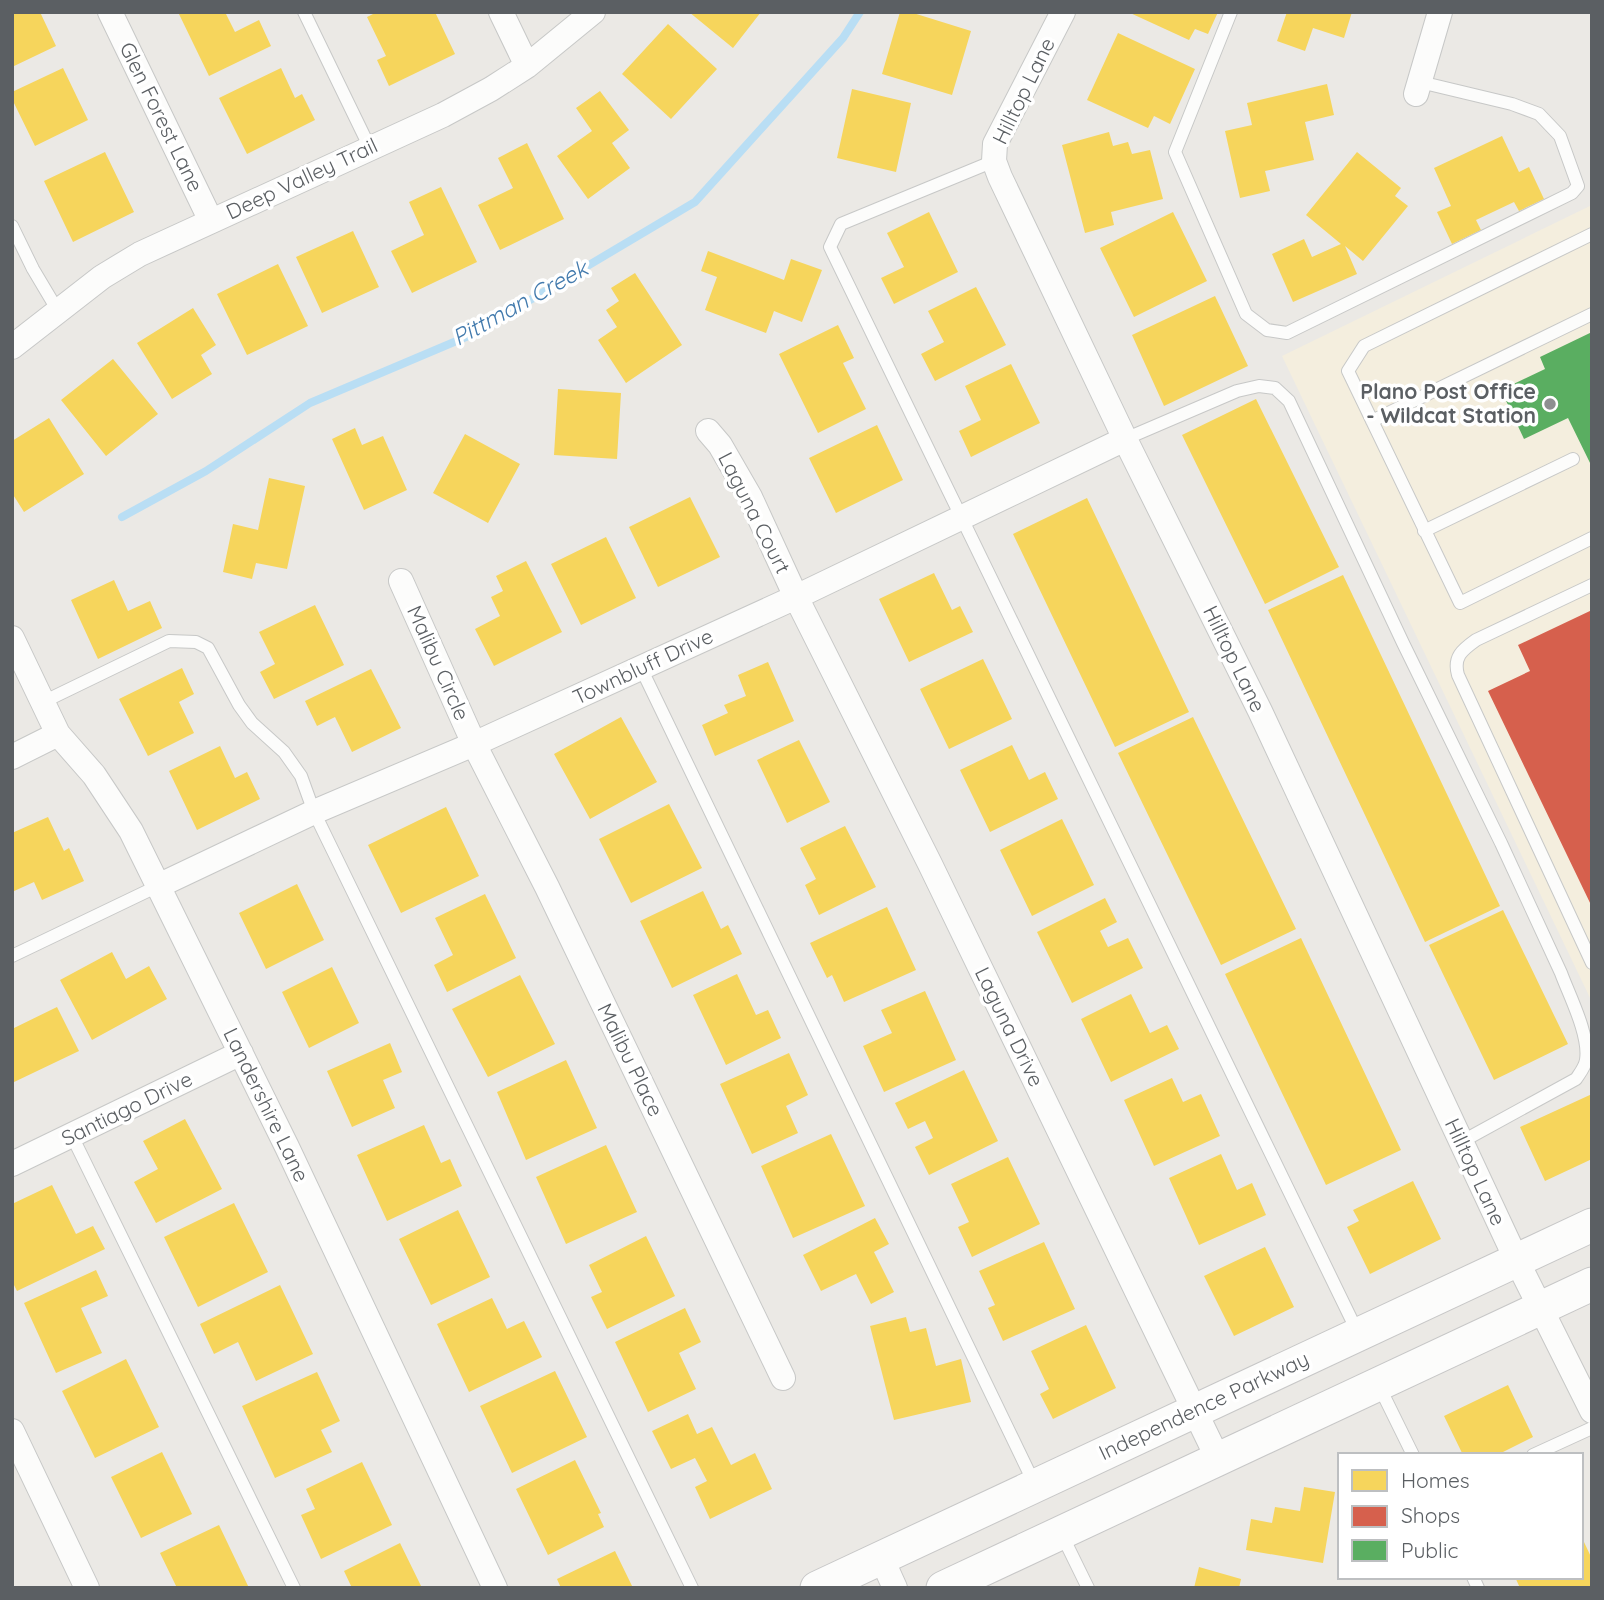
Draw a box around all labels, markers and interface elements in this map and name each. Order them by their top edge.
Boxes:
street label: Hilltop Lane [986,33,1060,148]
street label: Glen Forest Lane [114,37,209,196]
street label: Deep Valley Trail [222,132,381,225]
water label: Pittman Creek [447,253,594,352]
place label: Plano Post Office - Wildcat Station [1360,378,1536,428]
marker: Plano Post Office - Wildcat Station [1542,396,1558,412]
street label: Laguna Court [713,447,797,578]
street label: Malibu Circle [402,601,476,724]
street label: Hilltop Lane [1198,601,1272,716]
street label: Townbluff Drive [568,622,717,710]
street label: Laguna Drive [970,962,1050,1091]
street label: Malibu Place [592,999,669,1120]
street label: Landershire Lane [218,1023,315,1186]
street label: Santiago Drive [57,1065,196,1151]
street label: Hilltop Lane [1440,1114,1512,1229]
street label: Independence Parkway [1094,1345,1313,1465]
legend [1338,1453,1583,1579]
text: Homes [1401,1467,1470,1493]
text: Shops [1401,1502,1460,1528]
text: Public [1401,1537,1458,1563]

